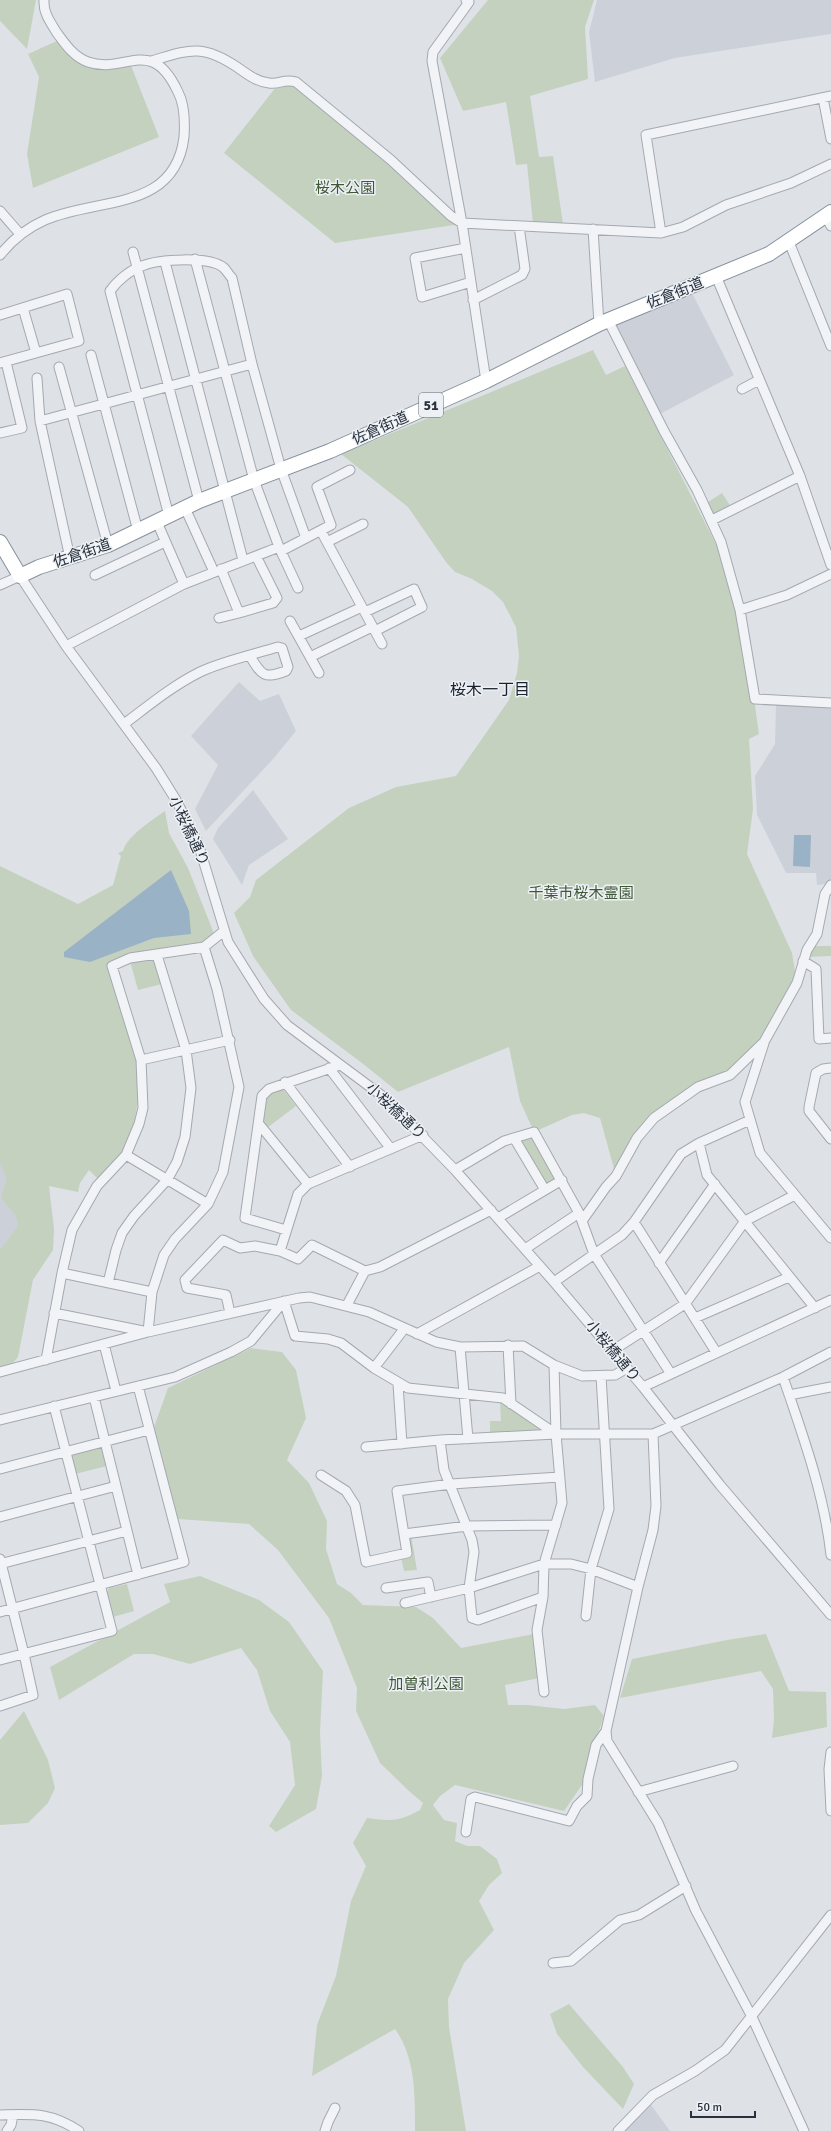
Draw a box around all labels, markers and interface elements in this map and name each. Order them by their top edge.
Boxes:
park label: 桜木公園 [315,179,375,197]
street label: 佐倉街道 [644,273,706,313]
road number: 51 [419,393,443,417]
street label: 佐倉街道 [349,408,411,448]
street label: 佐倉街道 [51,535,113,571]
district label: 桜木一丁目 [450,680,530,700]
street label: 小桜橋通り [165,793,213,869]
park label: 千葉市桜木霊園 [528,884,634,902]
street label: 小桜橋通り [362,1079,430,1143]
street label: 小桜橋通り [582,1316,644,1386]
park label: 加曽利公園 [388,1675,464,1693]
scale bar [691,2093,755,2119]
text: 50 m [697,2100,722,2115]

